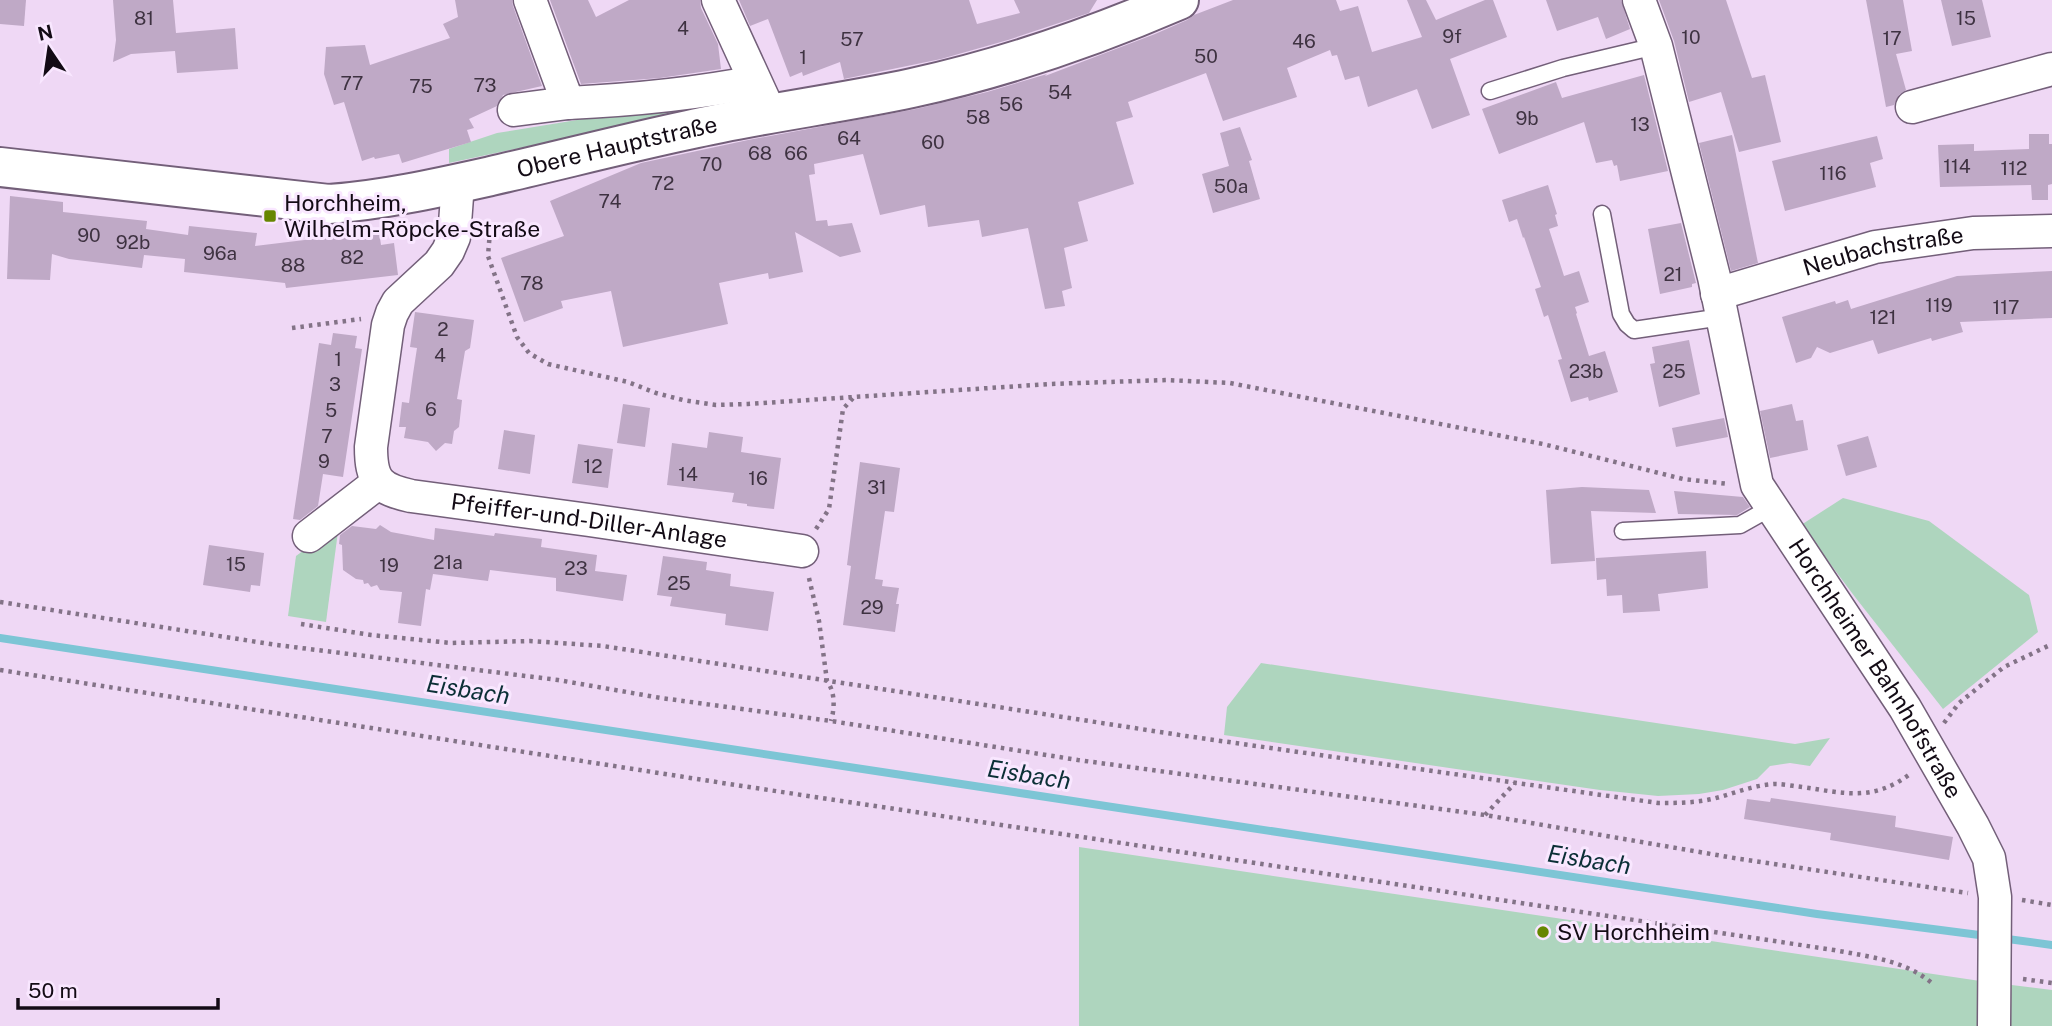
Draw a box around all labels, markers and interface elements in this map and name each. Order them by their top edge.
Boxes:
house number: 81 [134,7,154,29]
house number: 15 [1956,7,1976,29]
north arrow [14,14,84,84]
house number: 4 [677,17,689,39]
text: N [35,20,55,45]
house number: 9f [1442,25,1462,47]
house number: 10 [1681,26,1701,48]
house number: 17 [1882,27,1902,49]
house number: 57 [840,28,864,50]
house number: 46 [1292,30,1316,52]
house number: 50 [1194,45,1218,67]
house number: 1 [799,46,807,68]
house number: 77 [340,72,364,94]
house number: 73 [473,74,497,96]
house number: 75 [409,75,433,97]
house number: 54 [1048,81,1072,103]
house number: 56 [999,93,1023,115]
house number: 58 [966,106,990,128]
house number: 9b [1515,107,1539,129]
street label: Obere Hauptstraße [514,110,720,183]
house number: 13 [1630,113,1650,135]
house number: 64 [837,127,861,149]
house number: 60 [921,131,945,153]
house number: 68 [748,142,772,164]
house number: 66 [784,142,808,164]
house number: 70 [700,153,722,175]
house number: 114 [1943,155,1971,177]
house number: 112 [2001,157,2027,179]
house number: 116 [1819,162,1847,184]
house number: 72 [652,172,674,194]
house number: 50a [1214,175,1248,197]
place label: Horchheim, Wilhelm-Röpcke-Straße [284,189,540,242]
house number: 74 [599,190,621,212]
marker: Horchheim, Wilhelm-Röpcke-Straße [262,208,278,224]
street label: Neubachstraße [1799,221,1965,281]
house number: 90 [77,224,101,246]
house number: 92b [116,231,150,253]
house number: 96a [203,242,237,264]
house number: 82 [340,246,364,268]
house number: 88 [281,254,305,276]
house number: 21 [1663,263,1683,285]
house number: 78 [520,272,544,294]
house number: 119 [1925,294,1953,316]
house number: 117 [1993,296,2019,318]
house number: 121 [1870,306,1896,328]
house number: 2 [437,318,449,340]
house number: 4 [434,344,446,366]
house number: 1 [334,348,342,370]
house number: 23b [1569,360,1603,382]
house number: 25 [1662,360,1686,382]
house number: 3 [329,373,341,395]
house number: 6 [425,398,437,420]
house number: 5 [325,399,337,421]
house number: 7 [321,425,333,447]
house number: 9 [318,450,330,472]
house number: 12 [583,455,603,477]
house number: 14 [678,463,698,485]
house number: 16 [748,467,768,489]
house number: 31 [867,476,887,498]
street label: Pfeiffer-und-Diller-Anlage [449,488,729,553]
street label: Horchheimer Bahnhofstraße [1783,533,1968,803]
house number: 21a [433,551,463,573]
house number: 15 [226,553,246,575]
house number: 19 [379,554,399,576]
house number: 23 [564,557,588,579]
house number: 25 [667,572,691,594]
house number: 29 [860,596,884,618]
water label: Eisbach [424,669,512,709]
water label: Eisbach [985,754,1073,794]
water label: Eisbach [1545,839,1633,879]
place label: SV Horchheim [1557,918,1710,945]
marker: SV Horchheim [1535,924,1551,940]
scale bar [18,967,217,1011]
text: 50 m [28,978,78,1003]

